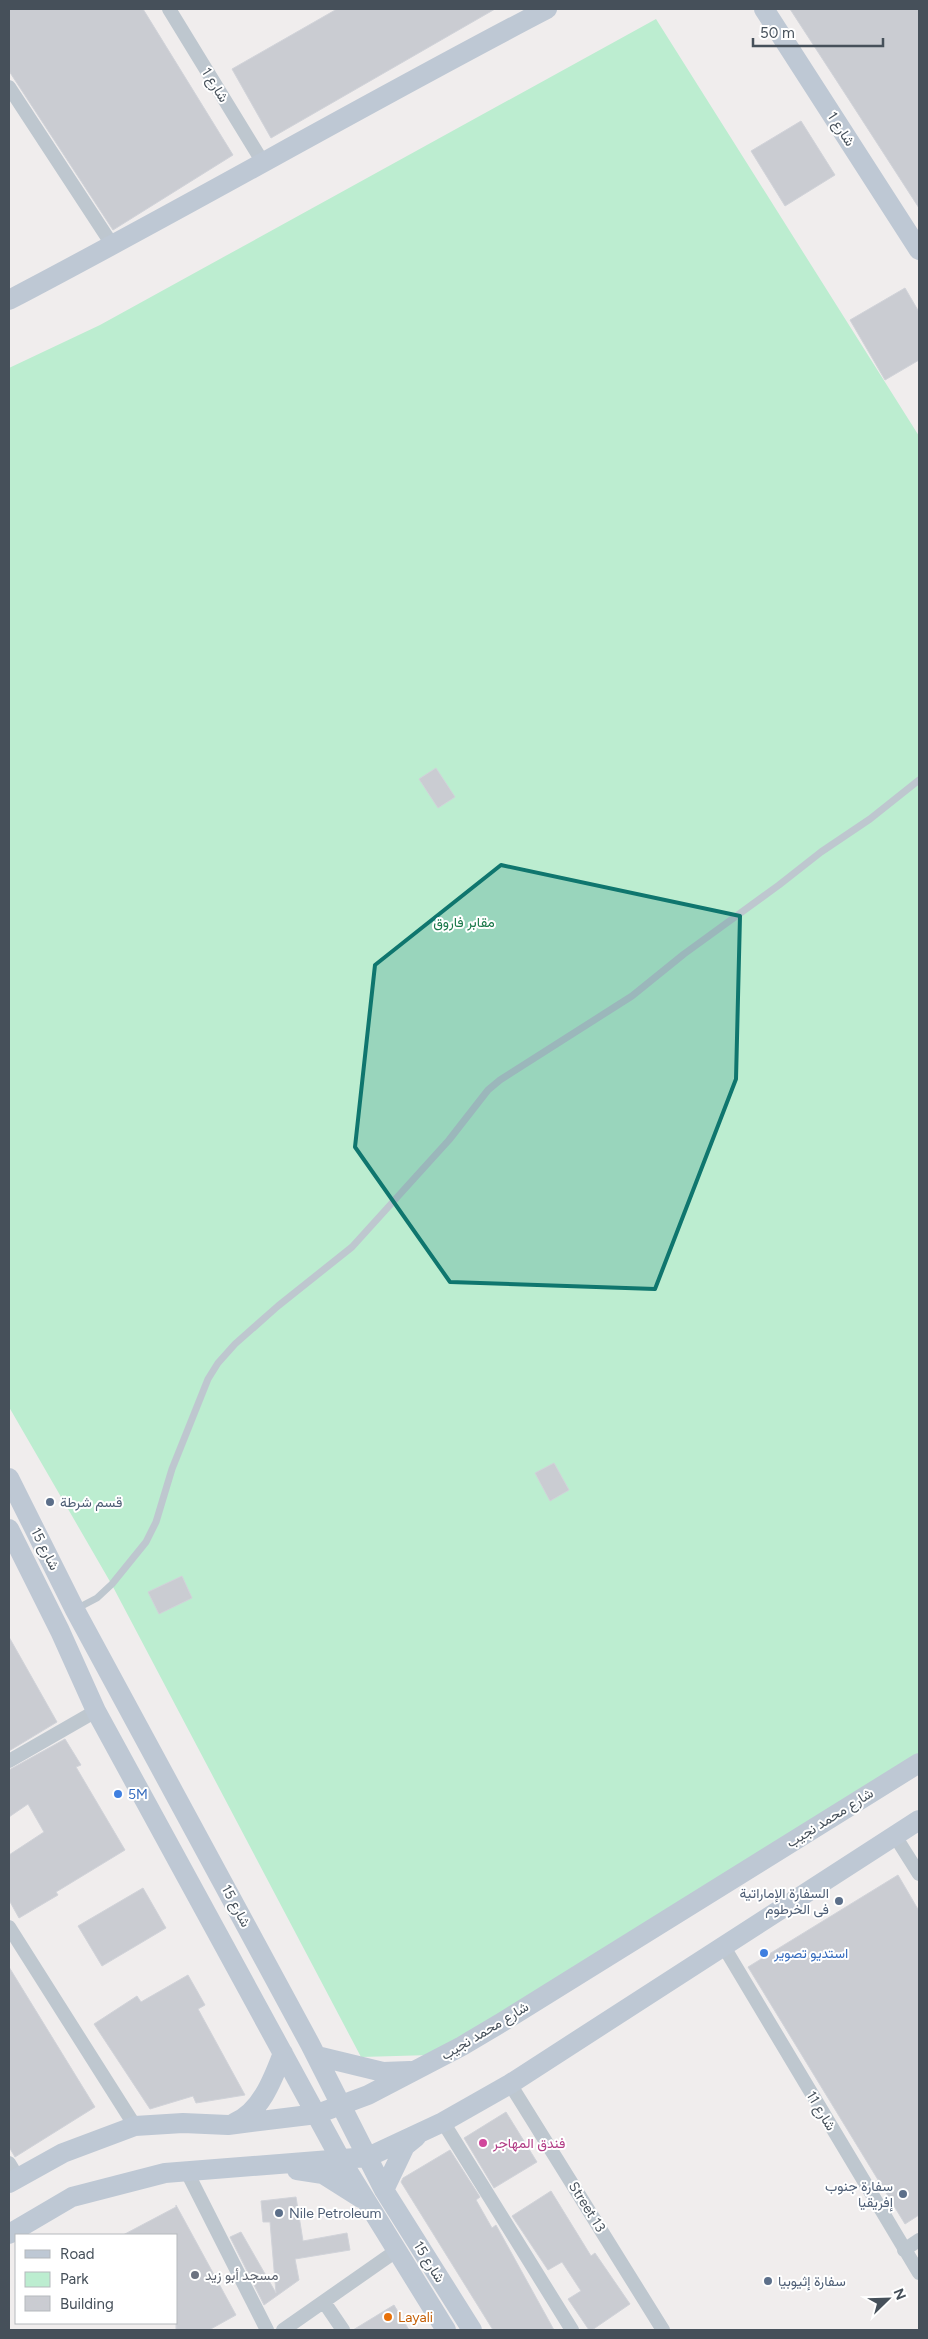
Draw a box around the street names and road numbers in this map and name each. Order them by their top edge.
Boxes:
street label: شارع 1 [196,65,232,106]
street label: شارع 1 [822,109,858,150]
street label: شارع 15 [25,1525,63,1574]
street label: شارع محمد نجيب [783,1785,878,1853]
street label: شارع 15 [216,1882,254,1931]
street label: شارع محمد نجيب [438,1998,533,2066]
street label: شارع 11 [801,2088,839,2135]
street label: Street 13 [565,2179,609,2235]
street label: شارع 15 [408,2238,448,2287]

